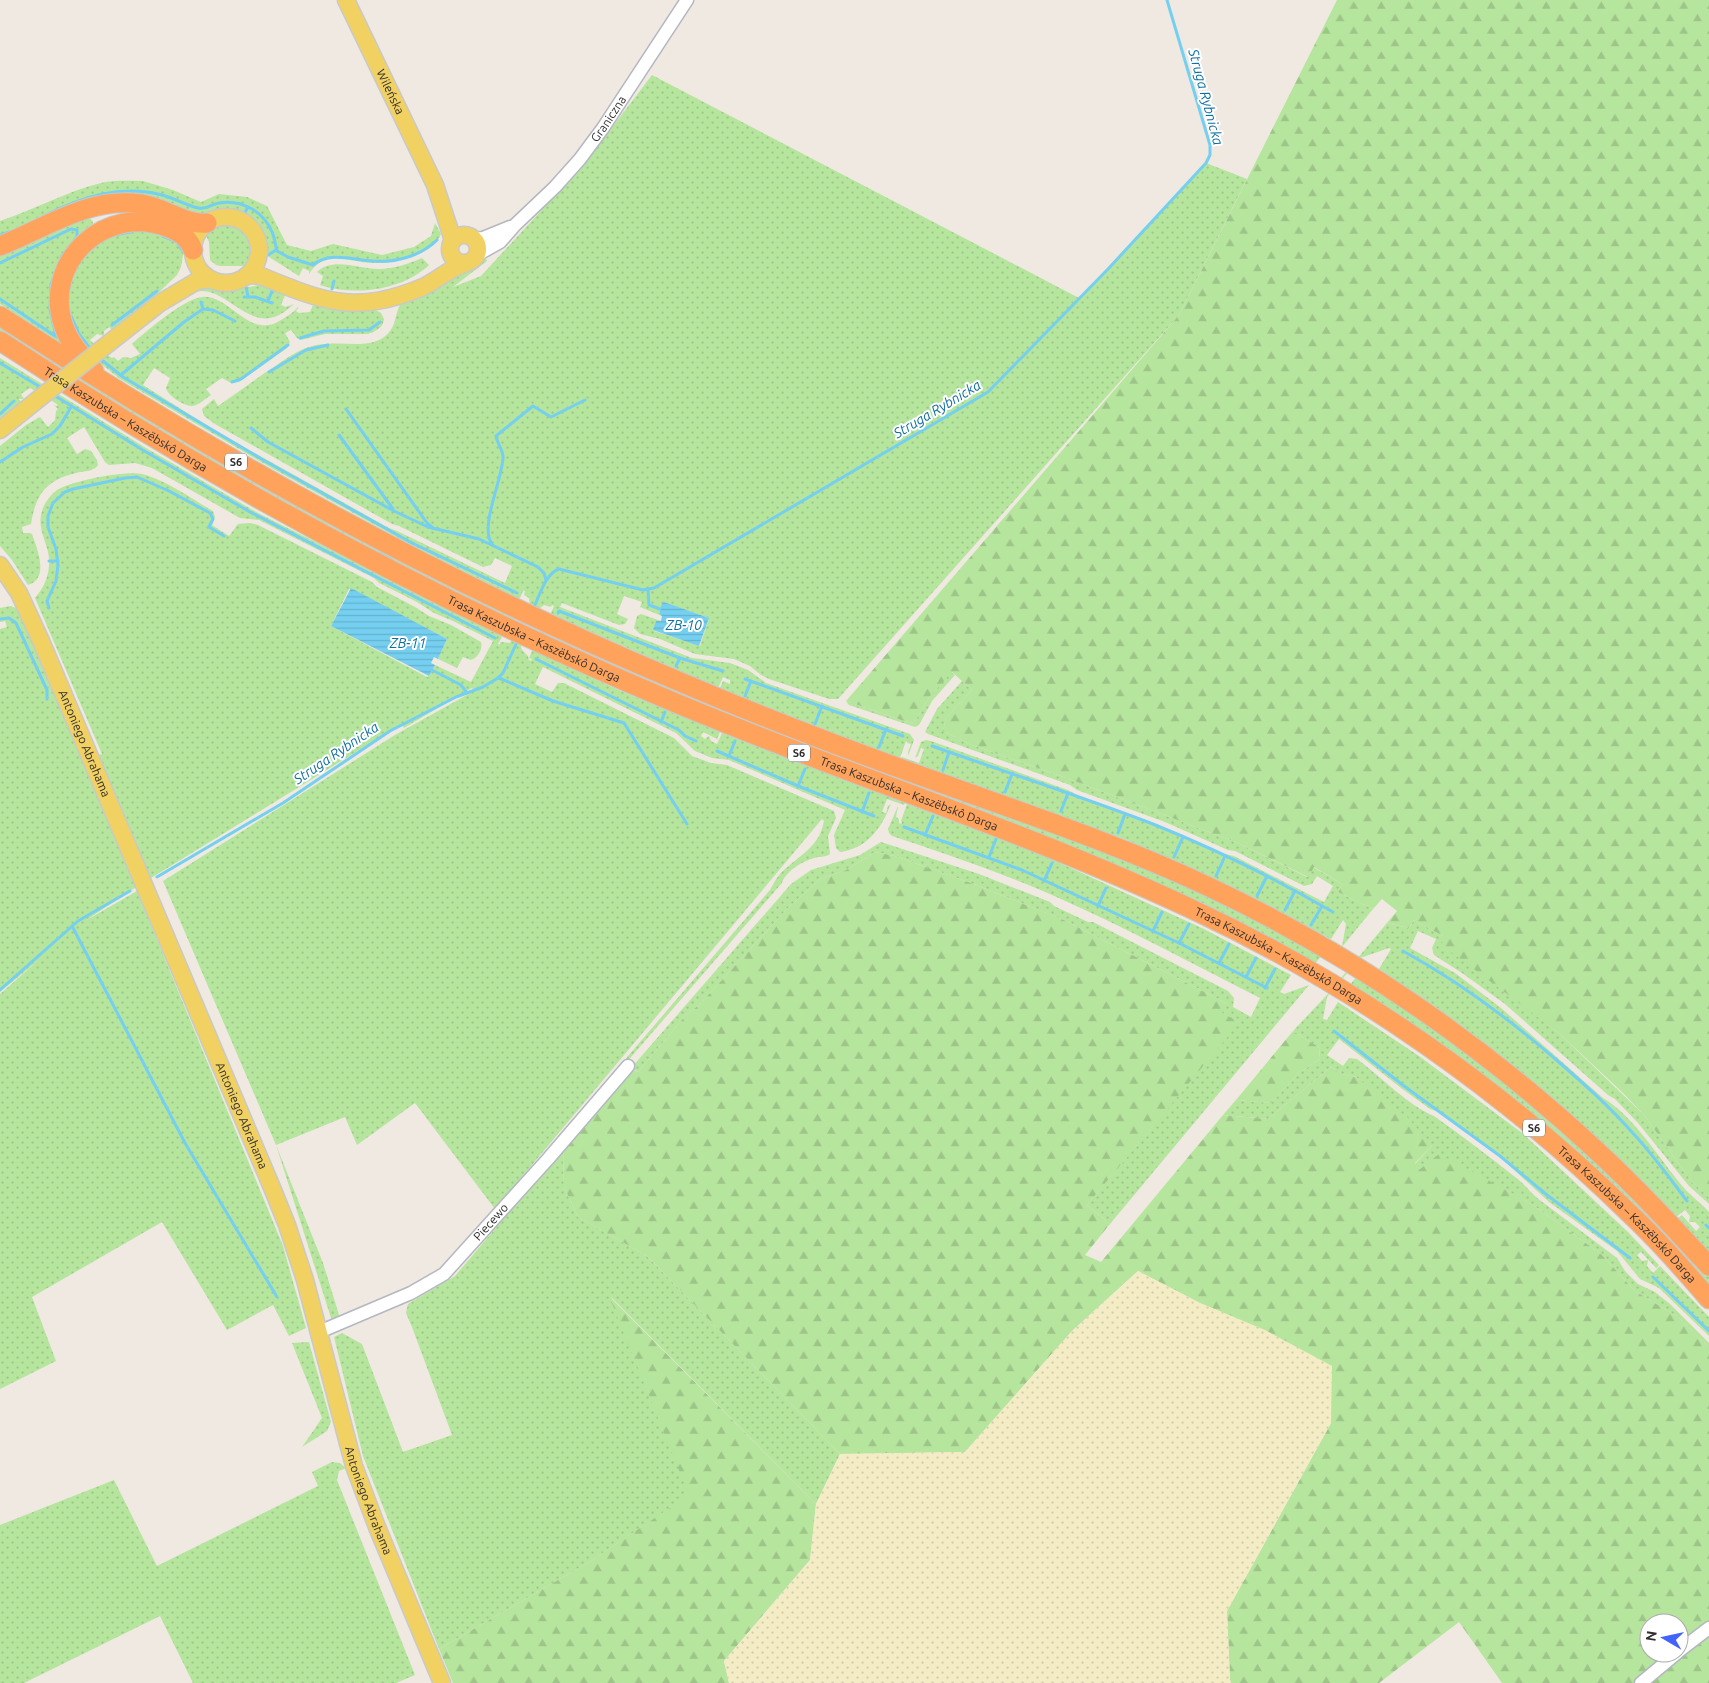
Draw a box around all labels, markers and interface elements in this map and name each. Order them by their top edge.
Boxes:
water label: Struga Rybnicka [1185,46,1227,147]
street label: Wileńska [374,67,407,116]
street label: Graniczna [588,93,628,144]
street label: Trasa Kaszubska – Kaszëbskô Darga [42,364,210,474]
water label: Struga Rybnicka [890,376,984,442]
road number: S6 [225,454,247,471]
street label: Trasa Kaszubska – Kaszëbskô Darga [446,593,622,684]
water label: ZB-10 [665,617,702,633]
water label: ZB-11 [389,635,426,651]
street label: Antoniego Abrahama [57,688,113,799]
water label: Struga Rybnicka [290,718,382,788]
road number: S6 [788,744,810,761]
street label: Trasa Kaszubska – Kaszëbskô Darga [818,754,1000,833]
street label: Trasa Kaszubska – Kaszëbskô Darga [1193,904,1365,1007]
street label: Antoniego Abrahama [214,1060,270,1171]
road number: S6 [1523,1120,1545,1136]
street label: Trasa Kaszubska – Kaszëbskô Darga [1555,1143,1699,1285]
street label: Piecewo [471,1201,511,1243]
street label: Antoniego Abrahama [343,1445,395,1557]
north arrow [1639,1613,1689,1663]
text: N [1642,1630,1660,1642]

